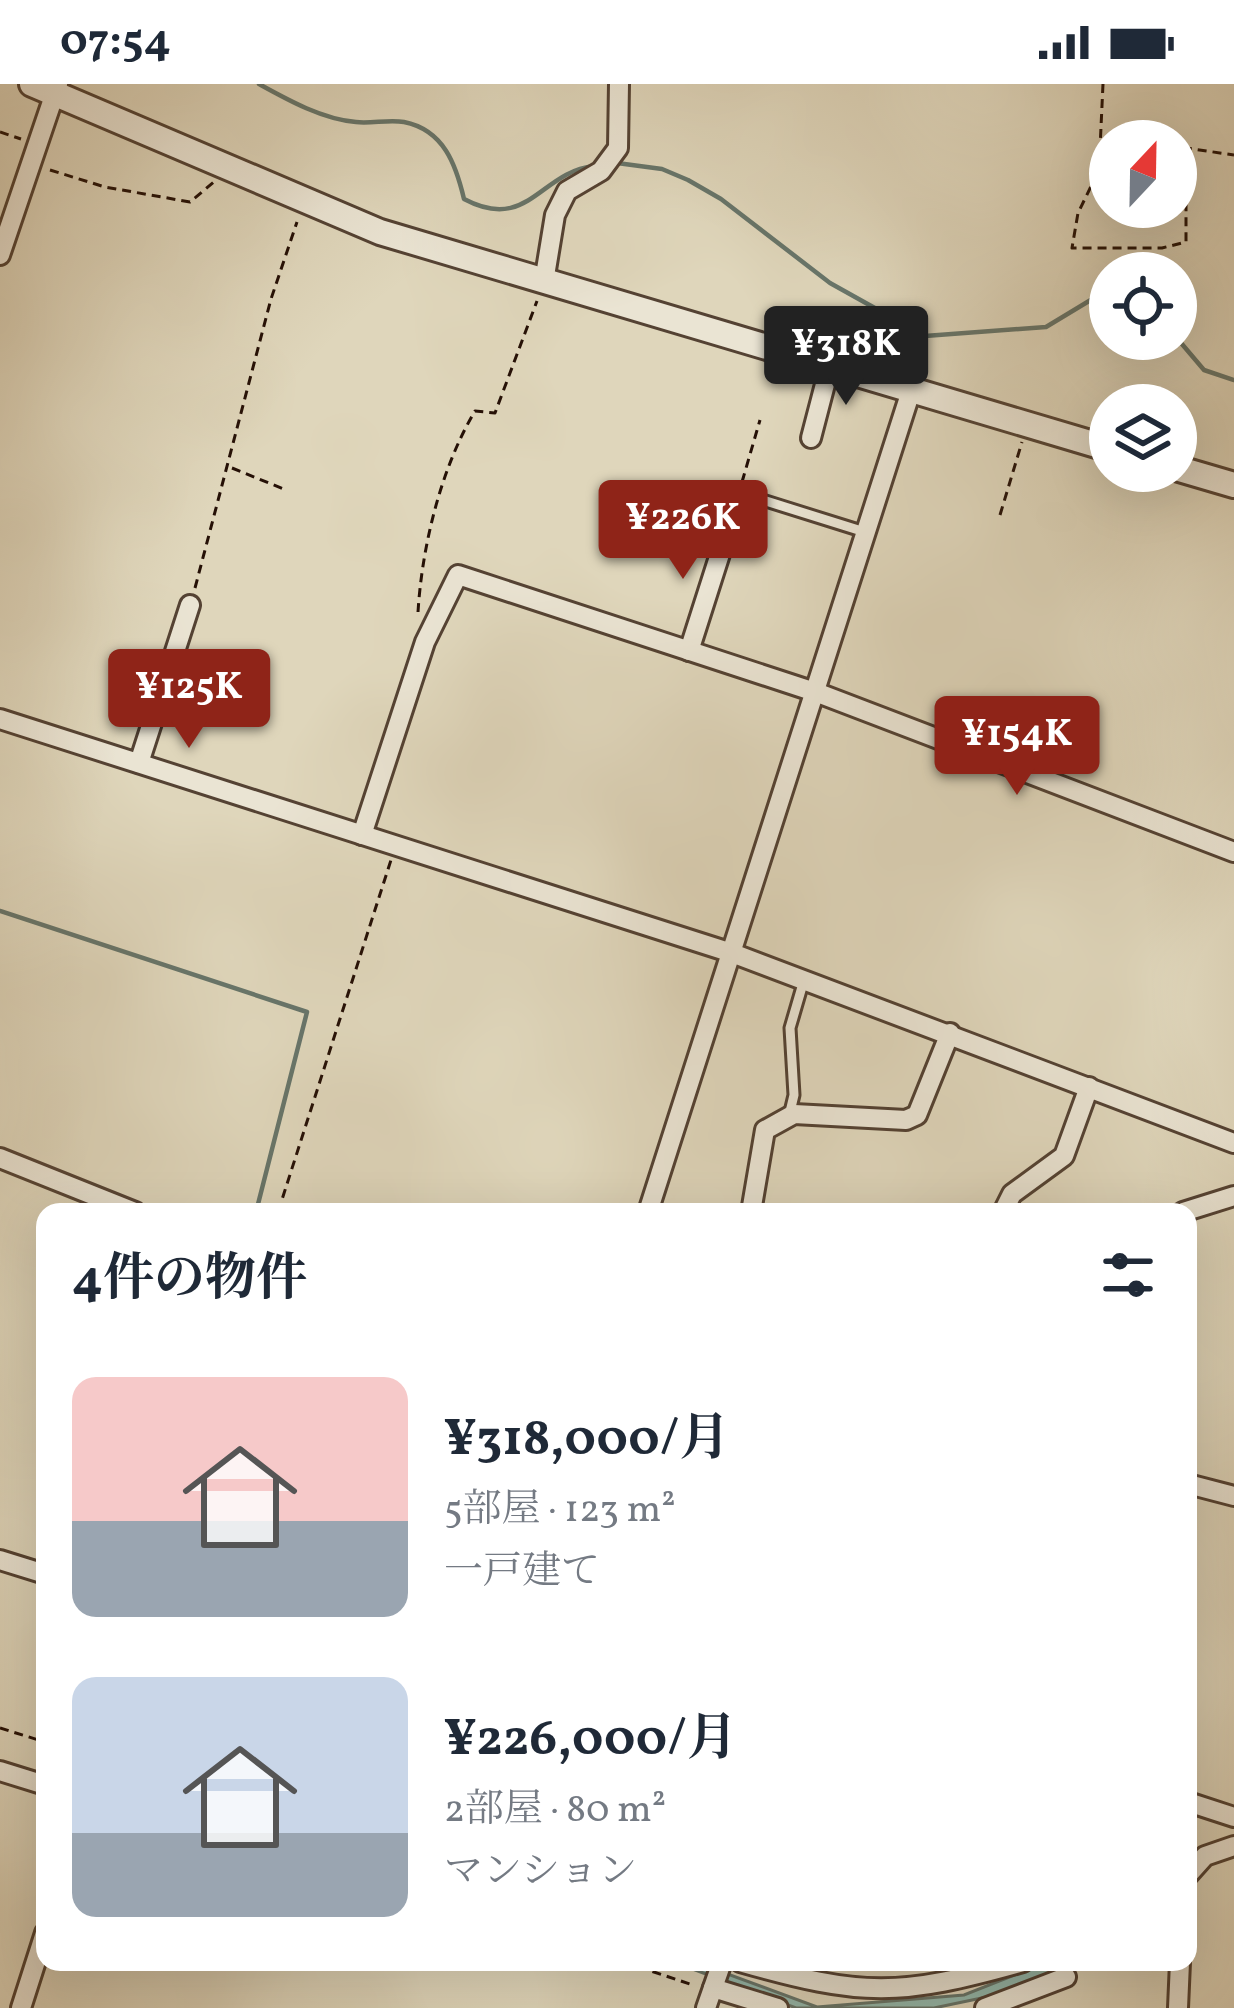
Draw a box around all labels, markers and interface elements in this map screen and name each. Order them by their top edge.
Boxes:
text: 07:54 [60,11,171,74]
north arrow [1089,120,1197,228]
map controls [1089,120,1197,492]
button: locate [1089,252,1197,360]
pin: ¥318K [762,306,930,408]
text: ¥318K [791,318,901,372]
button: layers [1089,384,1197,492]
pin: ¥226K [599,480,767,582]
text: ¥226K [626,492,740,546]
pin: ¥125K [105,649,273,751]
text: ¥125K [135,661,243,715]
pin: ¥154K [933,696,1101,798]
text: ¥154K [962,708,1072,762]
icon: filters [1095,1242,1161,1308]
text: 4件の物件 [72,1245,307,1316]
text: ¥318,000/月 [444,1405,730,1476]
icon: home [168,1425,312,1569]
text: 5部屋 · 123 m² [444,1484,676,1538]
text: 一戸建て [444,1546,600,1600]
text: ¥226,000/月 [444,1705,738,1776]
icon: home [168,1725,312,1869]
text: 2部屋 · 80 m² [444,1784,666,1838]
text: マンション [444,1846,637,1900]

